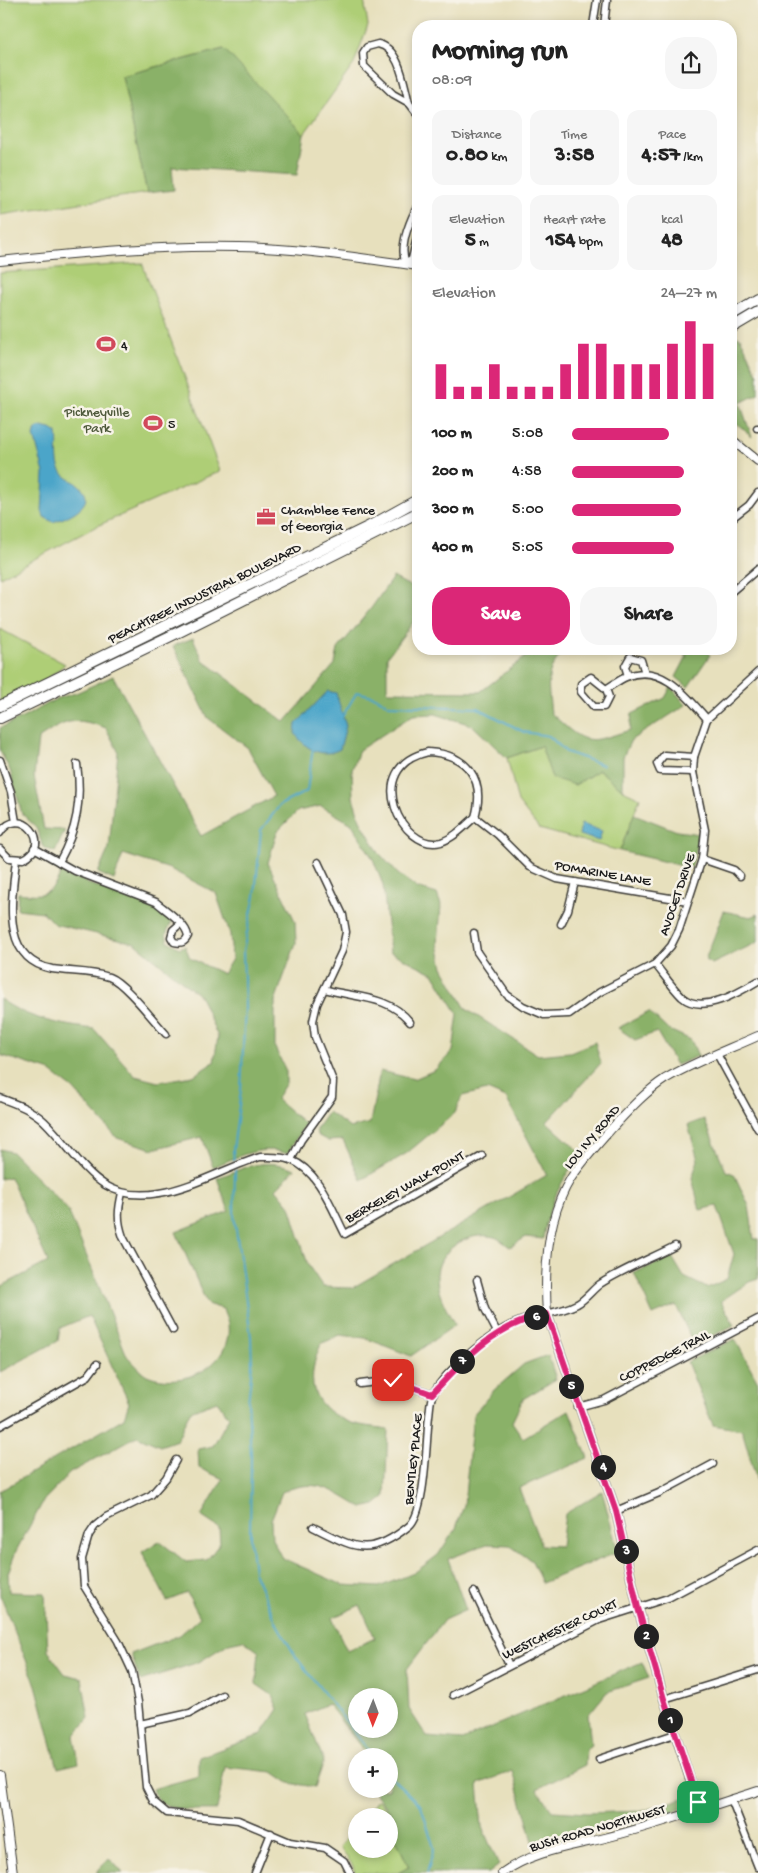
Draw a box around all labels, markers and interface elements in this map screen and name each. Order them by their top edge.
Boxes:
text: Morning run [432,36,567,69]
button: share [665,37,717,89]
text: 08:09 [432,72,472,91]
text: Distance [452,127,502,144]
text: Time [562,127,587,144]
text: Pace [658,127,686,144]
text: 0.80 [446,144,488,169]
text: 3:58 [554,144,595,169]
text: 4:57 [641,144,680,169]
text: km [488,149,508,166]
text: /km [680,149,703,166]
text: Elevation [449,212,505,229]
text: Heart rate [543,212,606,229]
text: kcal [661,212,683,229]
text: 5 [465,229,476,254]
text: 154 [546,229,575,254]
text: 48 [661,229,683,254]
text: m [476,234,489,251]
text: bpm [575,234,603,251]
text: Elevation [432,285,496,304]
text: 24–27 m [660,285,717,304]
sports icon: 4 [95,333,117,355]
place label: 4 [121,338,128,355]
park label: Pickneyville Park [63,405,130,438]
sports icon: 5 [142,412,164,434]
place label: 5 [168,417,175,434]
text: 100 m [432,425,472,444]
text: 5:08 [512,425,543,444]
text: 200 m [432,463,473,482]
text: 4:58 [512,463,542,482]
text: 300 m [432,501,474,520]
text: 5:00 [512,501,544,520]
place label: Chamblee Fence of Georgia [281,503,376,536]
office icon: Chamblee Fence of Georgia [255,506,277,528]
text: 400 m [432,539,473,558]
text: 5:05 [512,539,543,558]
street label: PEACHTREE INDUSTRIAL BOULEVARD [105,540,305,649]
button: Save [432,587,570,645]
button: Share [580,587,717,645]
street label: AVOCET DRIVE [656,850,701,938]
street label: POMARINE LANE [552,857,653,891]
street label: LOU IVY ROAD [561,1101,625,1173]
street label: BERKELEY WALK POINT [342,1148,468,1229]
pin: 6 [524,1304,548,1330]
text: 6 [533,1309,540,1326]
street label: COPPEDGE TRAIL [617,1327,714,1387]
pin: 7 [450,1348,474,1374]
text: 7 [459,1353,466,1370]
pin [372,1359,414,1401]
icon: check [379,1366,407,1394]
pin: 5 [558,1374,584,1398]
text: 5 [568,1378,575,1395]
street label: BENTLEY PLACE [401,1412,428,1507]
pin: 4 [590,1454,616,1480]
text: 4 [600,1459,607,1476]
pin: 3 [614,1538,638,1564]
text: 3 [623,1543,630,1560]
street label: WESTCHESTER COURT [500,1596,621,1664]
pin: 2 [634,1624,658,1648]
text: 2 [643,1628,650,1645]
north arrow [348,1688,398,1738]
map controls [348,1688,398,1858]
pin: 1 [658,1708,682,1732]
text: 1 [668,1712,673,1729]
button: + [348,1748,398,1798]
pin [677,1781,719,1823]
icon: arrive [684,1788,712,1816]
street label: BUSH ROAD NORTHWEST [527,1802,668,1857]
button: − [348,1808,398,1858]

